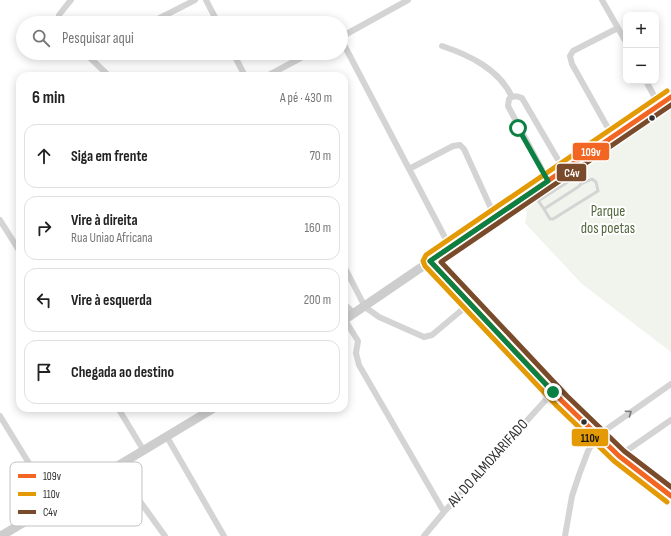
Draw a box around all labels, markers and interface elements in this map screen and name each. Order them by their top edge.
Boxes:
map controls [623,12,659,84]
button: + [623,12,659,48]
search box [16,16,348,60]
icon: search [30,27,52,49]
text: Pesquisar aqui [62,29,134,48]
button: − [623,48,659,84]
text: 6 min [32,88,65,108]
text: A pé · 430 m [280,90,332,106]
unlabelled marker [647,113,657,123]
route start [509,119,527,137]
line badge: 109v [572,142,610,161]
icon: ahead [33,145,55,167]
text: 109v [581,146,601,159]
text: Siga em frente [71,147,148,166]
text: 70 m [310,148,331,164]
line badge: C4v [556,163,587,182]
text: C4v [564,167,580,180]
park label: Parque dos poetas [581,202,635,238]
text: Vire à direita [71,211,138,230]
icon: right [33,217,55,239]
text: 160 m [305,220,331,236]
text: Rua Uniao Africana [71,230,153,246]
icon: left [33,289,55,311]
text: Vire à esquerda [71,291,152,310]
text: 200 m [304,292,331,308]
icon: arrive [33,361,55,383]
text: Chegada ao destino [71,363,174,382]
route end [544,383,562,401]
one-way arrow [625,411,632,418]
street label: AV. DO ALMOXARIFADO [443,415,532,512]
unlabelled marker [579,417,589,427]
line badge: 110v [571,428,609,447]
text: 110v [581,432,600,445]
legend [10,462,142,526]
text: 109v [43,470,62,483]
text: 110v [43,488,61,501]
text: C4v [43,506,58,519]

